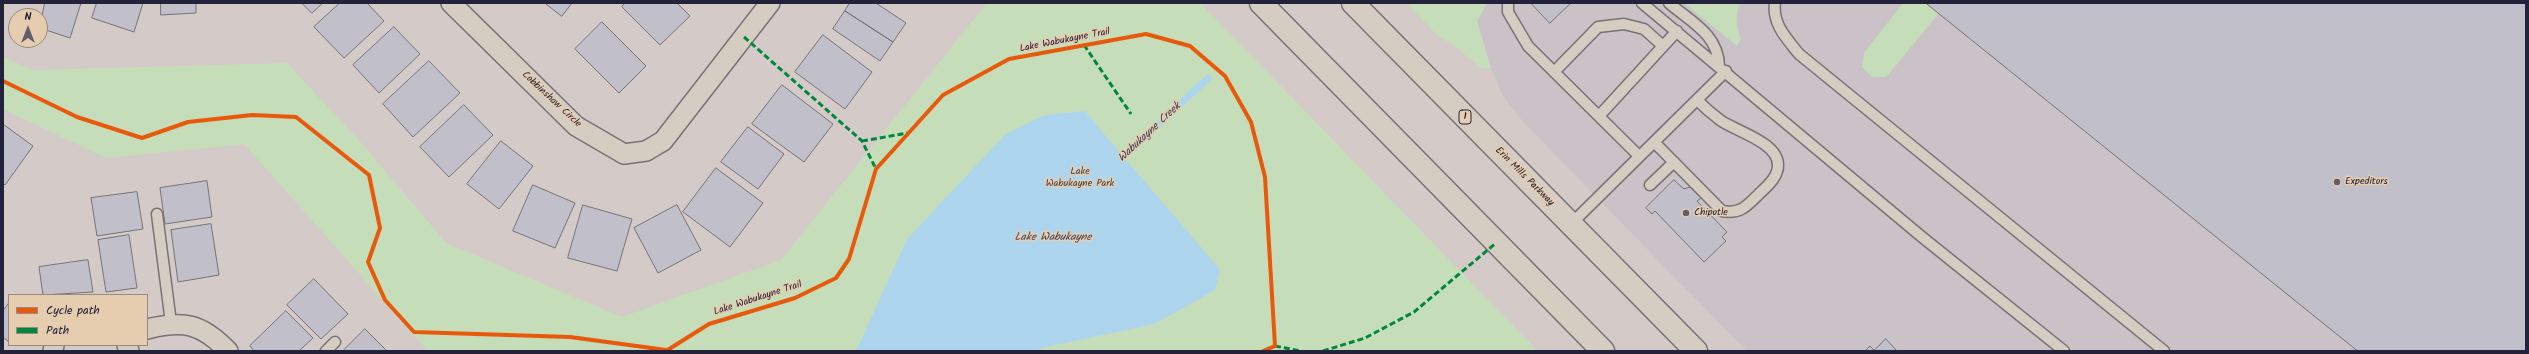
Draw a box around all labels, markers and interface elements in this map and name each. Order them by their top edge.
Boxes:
north arrow [8,8,48,48]
text: N [25,8,31,26]
street label: Lake Wabukayne Trail [1019,26,1111,56]
street label: Cobbinshaw Circle [519,69,583,131]
water label: Wabukayne Creek [1116,101,1184,165]
road number: 1 [1459,110,1471,124]
street label: Erin Mills Parkway [1492,145,1556,209]
park label: Lake Wabukayne Park [1046,166,1114,190]
place label: Expeditors [2345,176,2388,188]
marker: Expeditors [2332,177,2342,187]
place label: Chipotle [1694,207,1728,219]
marker: Chipotle [1681,208,1691,218]
water label: Lake Wabukayne [1015,231,1091,245]
street label: Lake Wabukayne Trail [712,279,804,319]
legend [8,294,148,346]
text: Cycle path [46,301,100,320]
text: Path [46,321,69,340]

